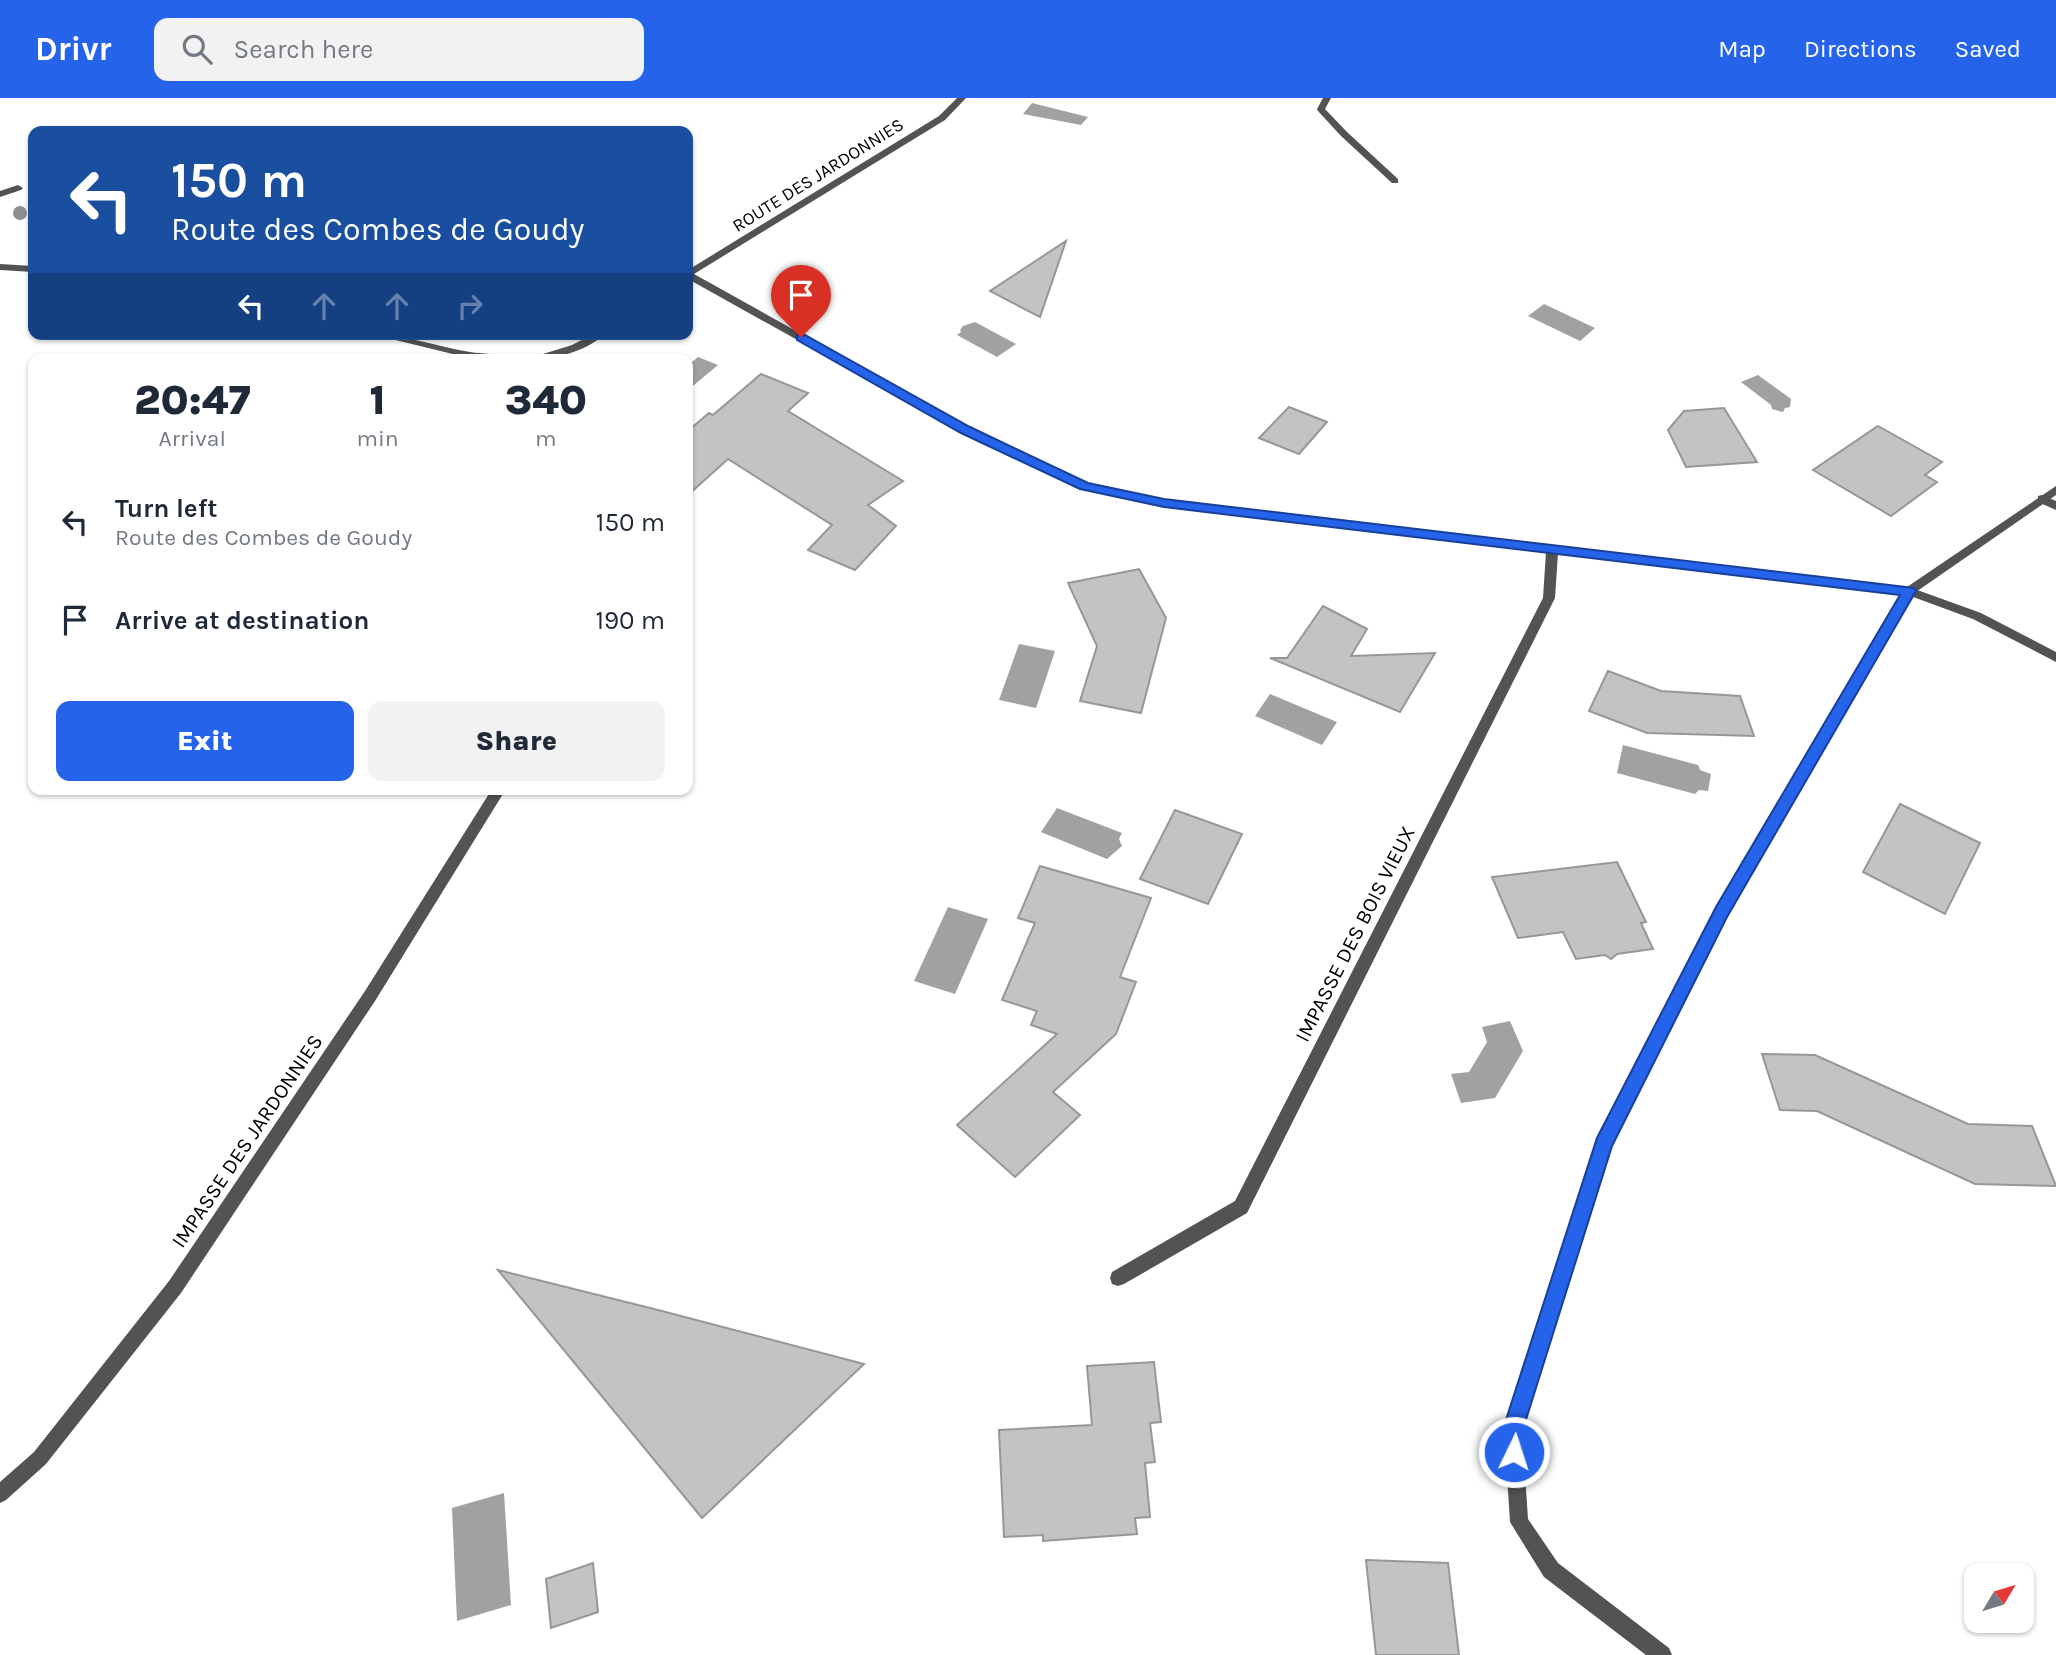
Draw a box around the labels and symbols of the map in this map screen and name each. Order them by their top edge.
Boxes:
street label: ROUTE DES JARDONNIES [728,113,908,237]
pin [771,265,831,337]
street label: IMPASSE DES BOIS VIEUX [1290,822,1420,1046]
street label: IMPASSE DES JARDONNIES [167,1030,327,1252]
position arrow [1477,1415,1551,1489]
north arrow [1964,1563,2034,1633]

